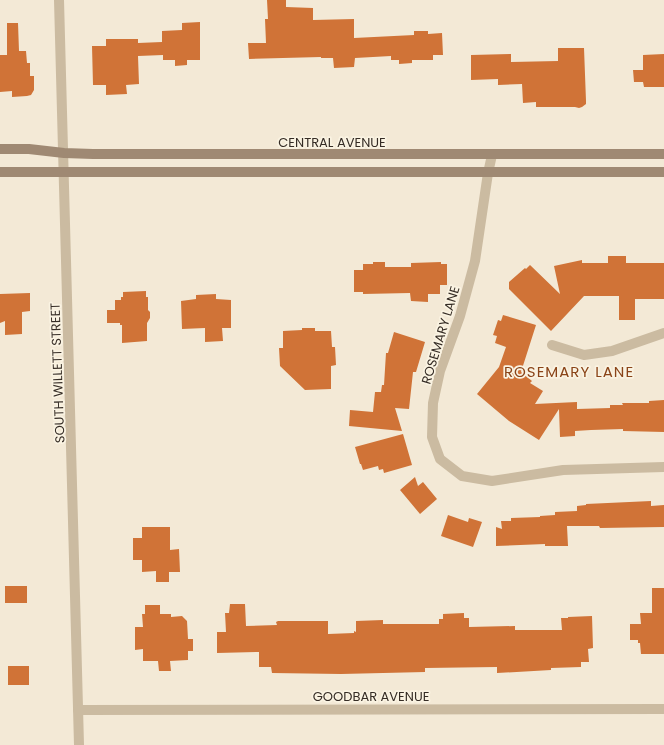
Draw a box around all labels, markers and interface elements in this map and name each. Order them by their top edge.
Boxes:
street label: CENTRAL AVENUE [278,133,386,152]
street label: ROSEMARY LANE [417,284,464,386]
street label: SOUTH WILLETT STREET [46,302,69,443]
district label: ROSEMARY LANE [504,361,634,382]
street label: GOODBAR AVENUE [313,687,429,706]

